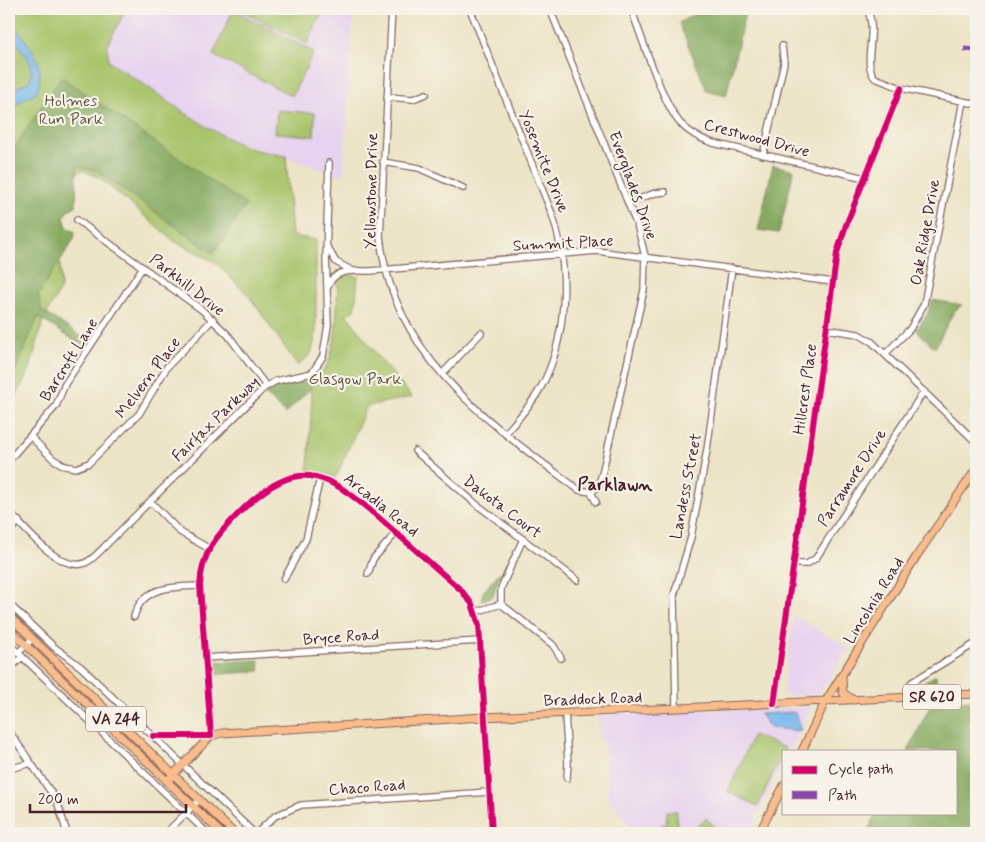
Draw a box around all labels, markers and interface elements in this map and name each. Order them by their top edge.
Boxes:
park label: Holmes Run Park [39,91,103,130]
street label: Yosemite Drive [513,107,574,217]
street label: Crestwood Drive [701,114,812,163]
street label: Everglades Drive [602,128,662,243]
street label: Yellowstone Drive [360,133,383,249]
street label: Oak Ridge Drive [906,177,945,287]
street label: Summit Place [512,230,614,257]
street label: Parkhill Drive [145,249,229,321]
street label: Barcroft Lane [35,314,103,405]
street label: Melvern Place [111,333,186,423]
street label: Hillcrest Place [789,342,822,436]
park label: Glasgow Park [308,369,402,390]
street label: Fairfax Parkway [168,372,265,466]
street label: Parramore Drive [813,425,892,531]
street label: Landess Street [666,431,707,541]
street label: Arcadia Road [339,468,423,542]
street label: Dakota Court [459,471,546,544]
district label: Parklawn [578,473,653,497]
street label: Lincolnia Road [839,553,909,648]
street label: Bryce Road [302,624,380,651]
road number: SR 620 [903,684,961,710]
street label: Braddock Road [543,687,643,712]
road number: VA 244 [86,706,146,732]
legend [782,750,958,814]
text: Cycle path [828,760,893,780]
street label: Chaco Road [328,774,406,801]
scale bar [30,782,186,814]
text: Path [828,786,857,806]
text: 200 m [38,790,79,810]

